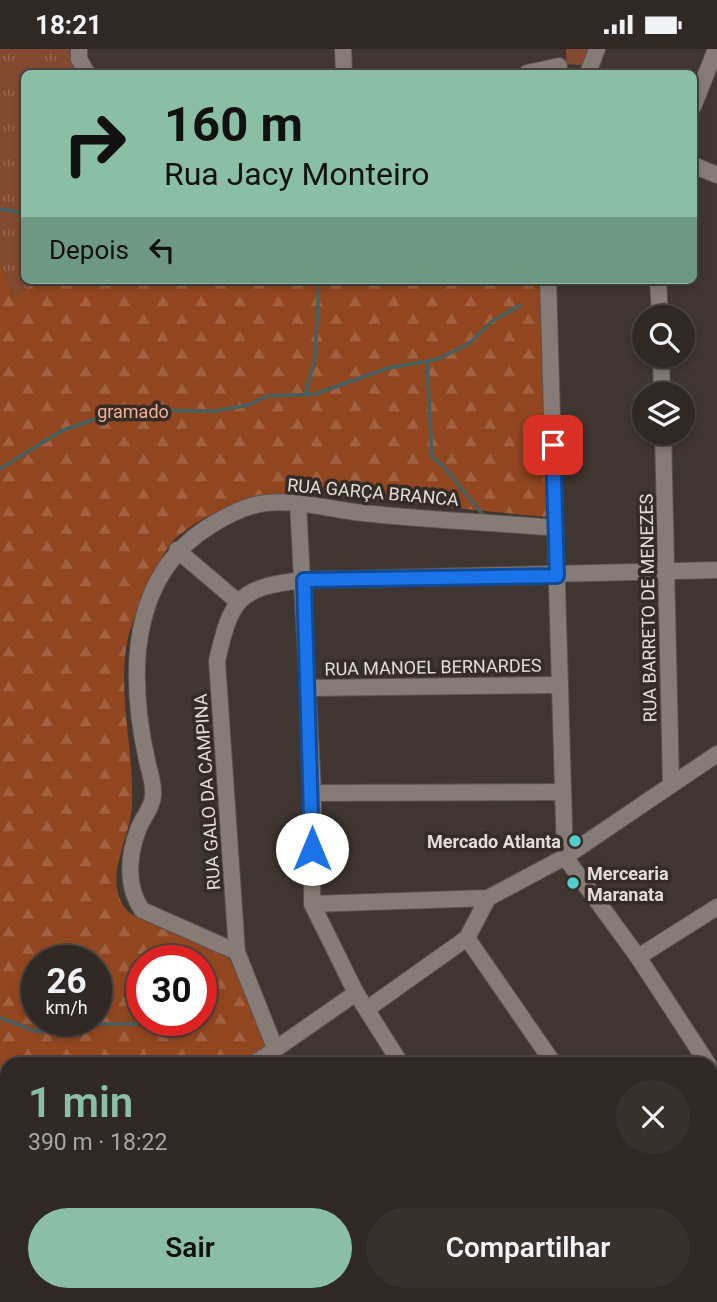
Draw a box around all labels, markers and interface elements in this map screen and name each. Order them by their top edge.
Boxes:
text: 18:21 [35,10,102,40]
text: 160 m [164,96,303,153]
icon: right [49,98,140,189]
text: Rua Jacy Monteiro [164,155,429,193]
icon: left [143,231,181,269]
text: Depois [49,235,129,265]
map controls [632,305,695,445]
button: search [632,305,695,368]
button: layers [632,382,695,445]
park label: gramado [97,401,169,422]
pin [523,415,583,475]
icon: arrive [534,426,572,464]
street label: RUA GARÇA BRANCA [286,474,460,510]
street label: RUA BARRETO DE MENEZES [635,493,660,723]
street label: RUA MANOEL BERNARDES [324,655,542,679]
street label: RUA GALO DA CAMPINA [190,693,224,891]
position arrow [275,812,349,886]
place label: Mercado Atlanta [427,831,561,852]
marker: Mercado Atlanta [567,833,583,849]
place label: Mercearia Maranata [587,863,669,905]
marker: Mercearia Maranata [565,875,581,891]
speed limit sign: 30 [126,945,217,1036]
text: 26 [46,961,87,1002]
text: km/h [45,997,88,1018]
text: 1 min [28,1078,133,1127]
button: close [616,1080,690,1154]
text: 390 m · 18:22 [28,1129,167,1156]
button: Sair [28,1208,352,1288]
button: Compartilhar [366,1208,690,1288]

